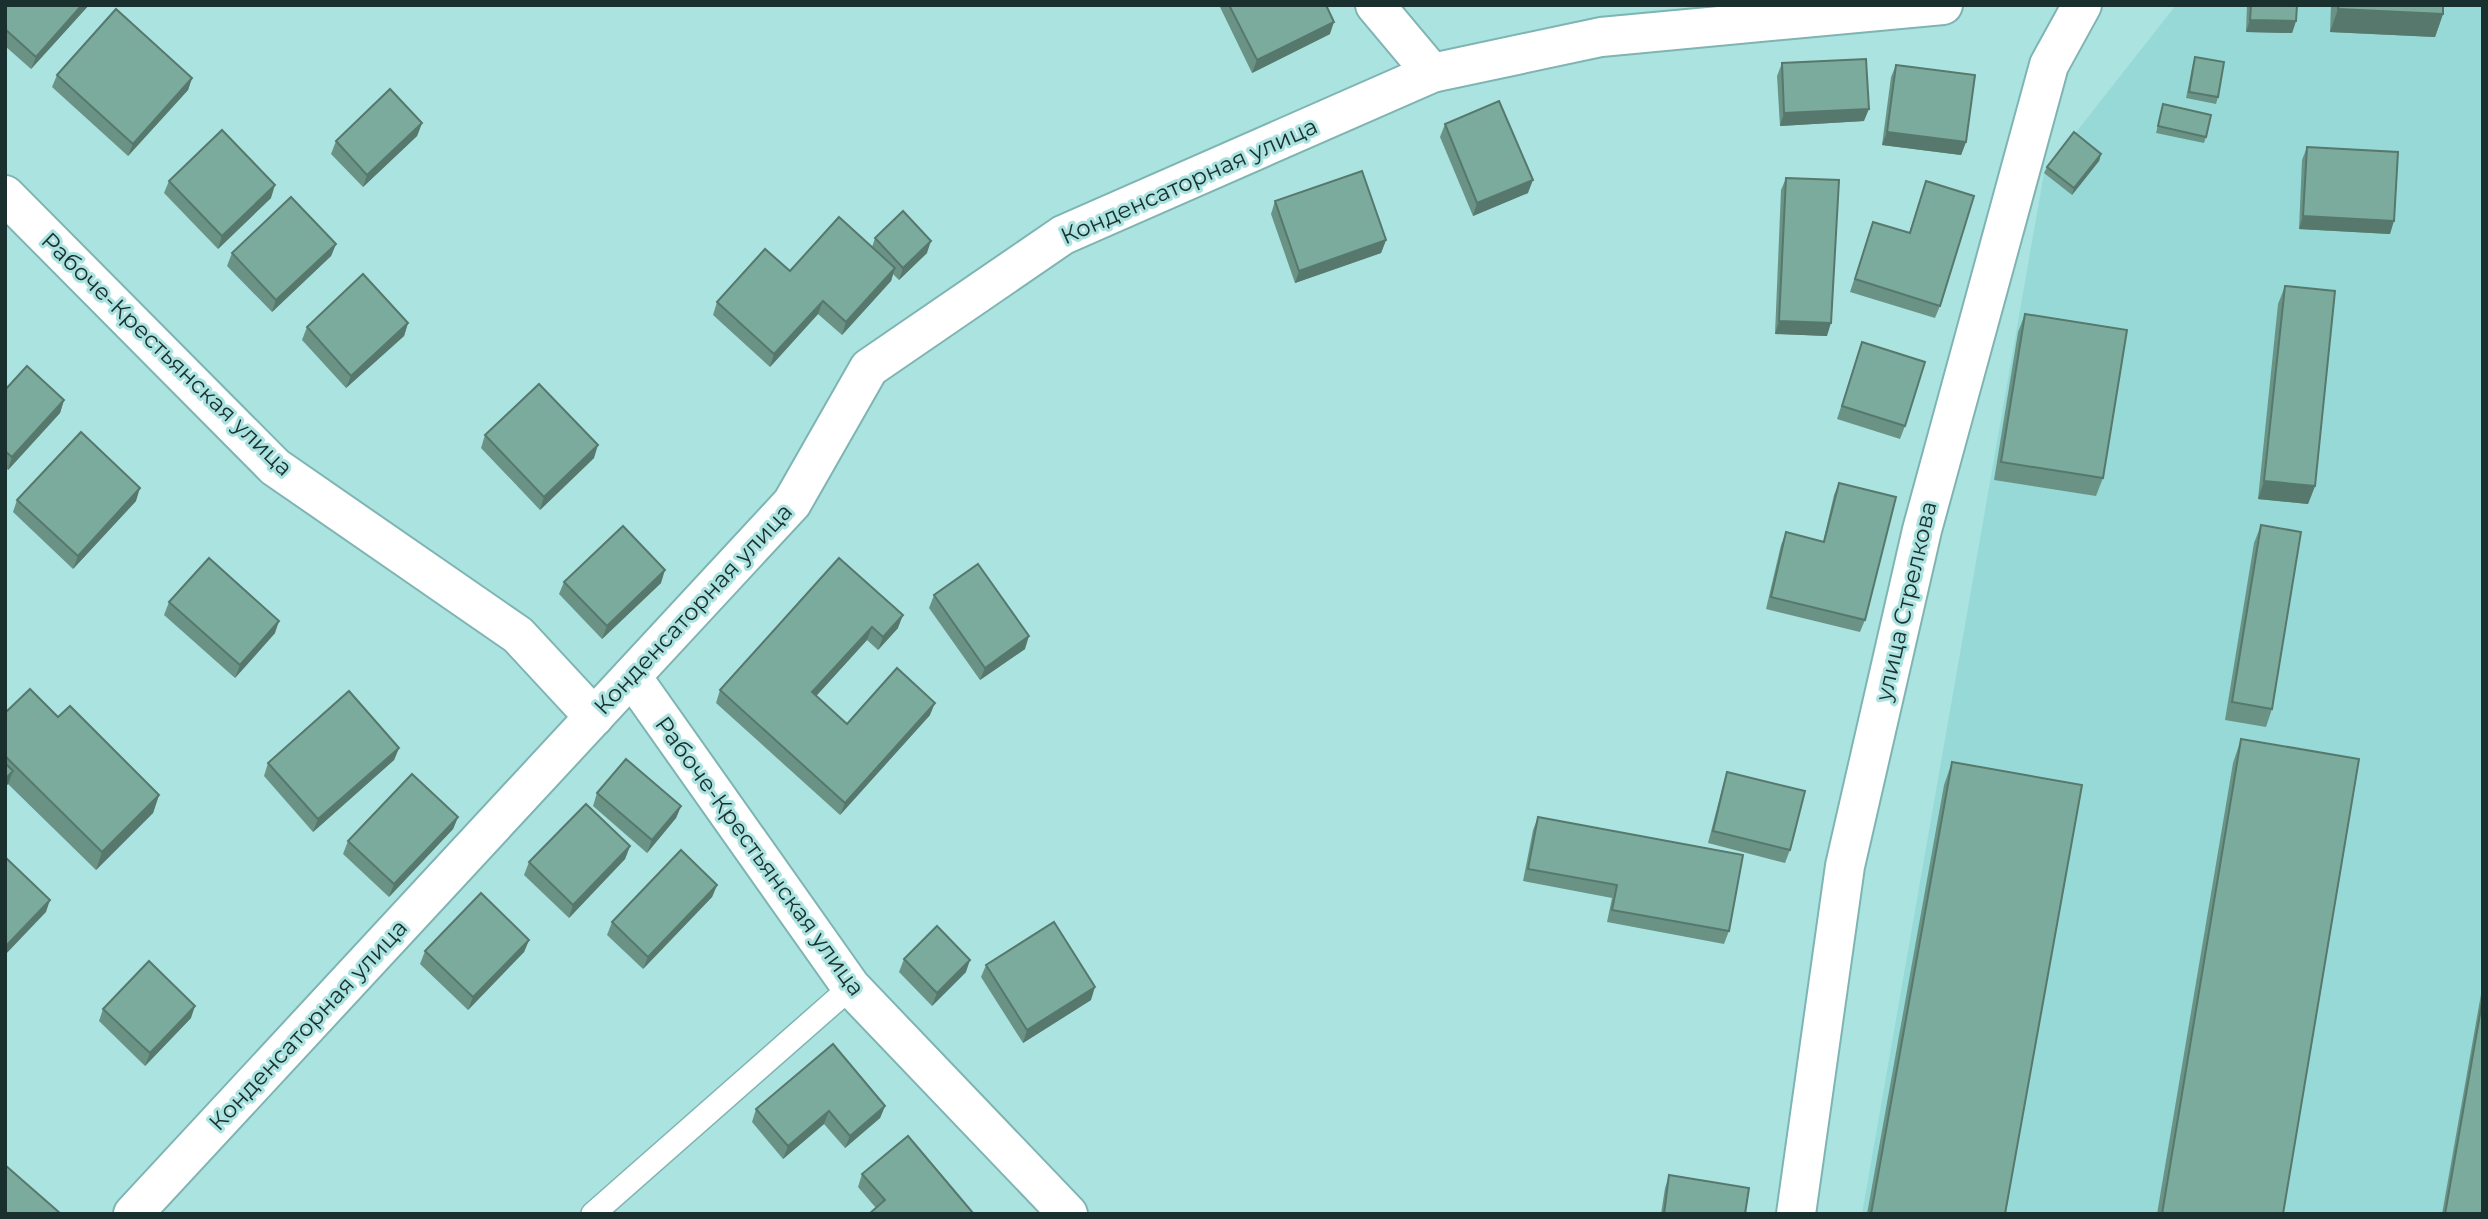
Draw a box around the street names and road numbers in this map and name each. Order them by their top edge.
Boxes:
street label: Конденсаторная улица [1056,112,1322,250]
street label: Рабоче-Крестьянская улица [36,226,298,482]
street label: Конденсаторная улица [588,498,798,720]
street label: улица Стрелкова [1869,498,1943,705]
street label: Рабоче-Крестьянская улица [649,711,871,1001]
street label: Конденсаторная улица [203,914,413,1136]

